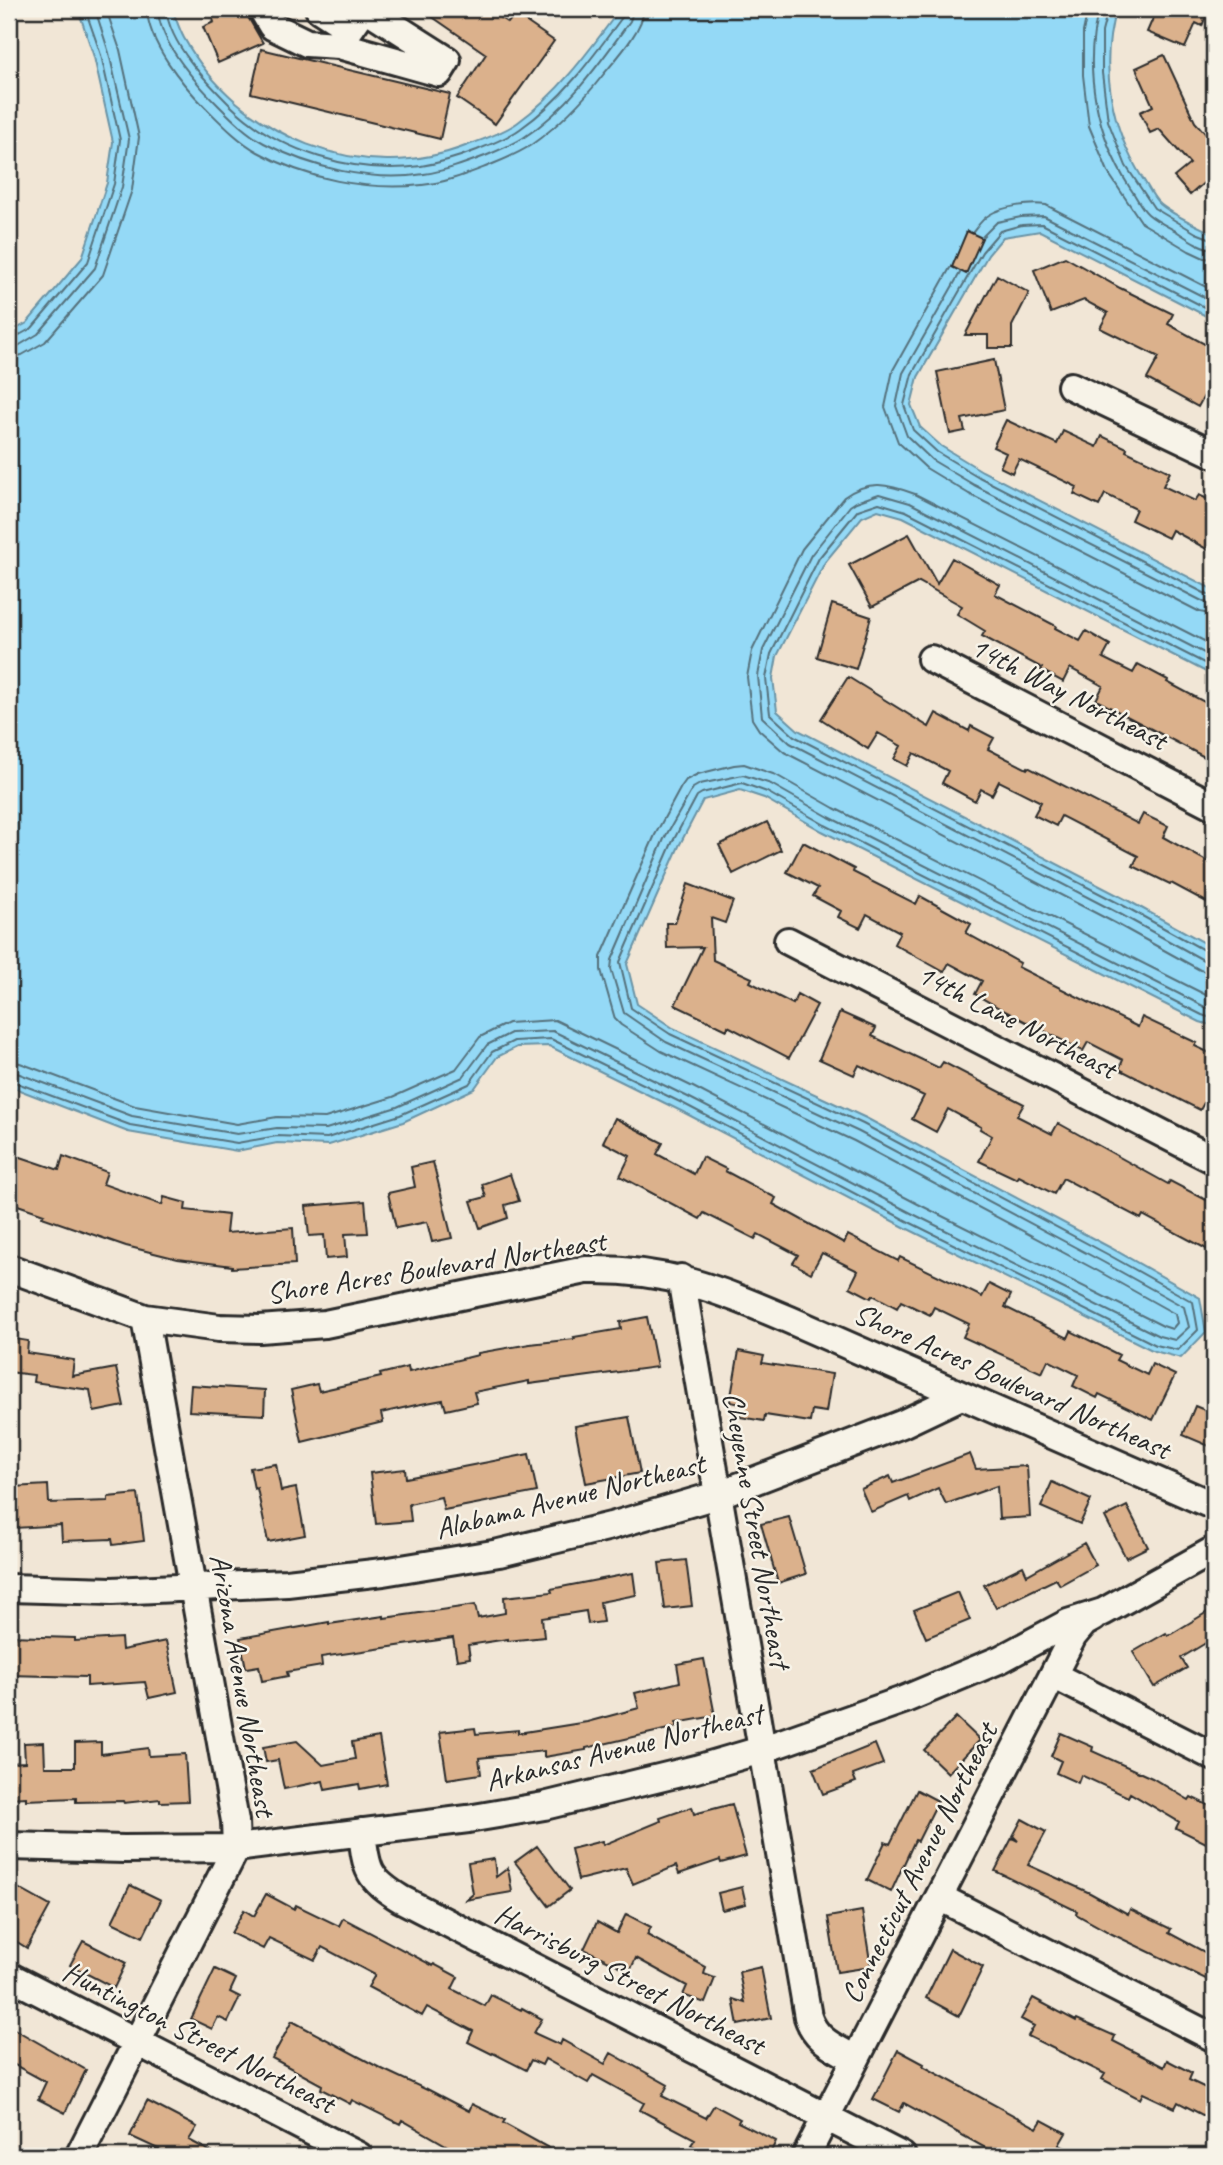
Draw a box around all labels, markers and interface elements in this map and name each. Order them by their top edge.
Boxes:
street label: 14th Way Northeast [965,627,1176,760]
street label: 14th Lane Northeast [911,955,1126,1089]
street label: Shore Acres Boulevard Northeast [264,1221,611,1313]
street label: Shore Acres Boulevard Northeast [848,1294,1179,1469]
street label: Cheyenne Street Northeast [714,1389,801,1675]
street label: Alabama Avenue Northeast [432,1443,711,1548]
street label: Arizona Avenue Northeast [201,1551,285,1822]
street label: Arkansas Avenue Northeast [482,1693,770,1800]
street label: Connecticut Avenue Northeast [832,1714,1008,2009]
street label: Harrisburg Street Northeast [489,1894,774,2065]
street label: Huntington Street Northeast [57,1952,344,2123]

